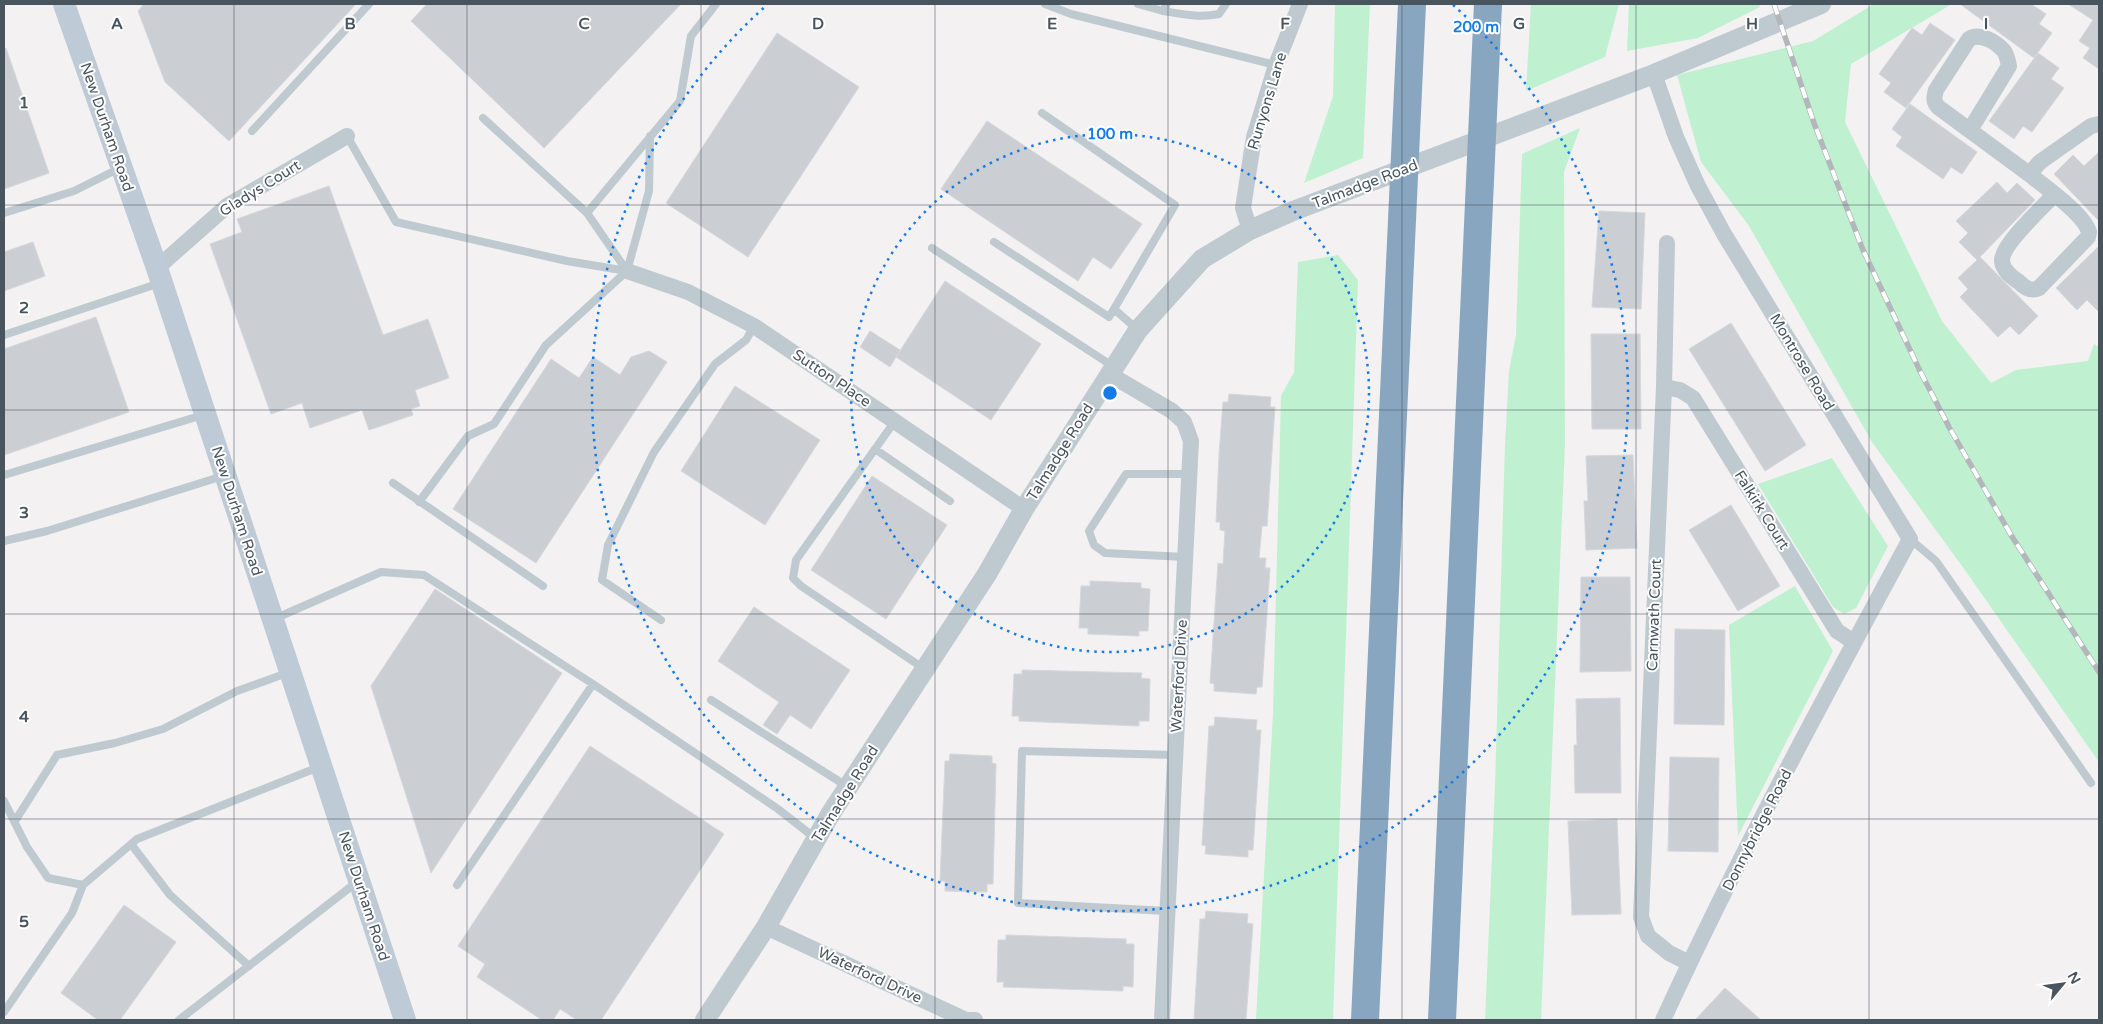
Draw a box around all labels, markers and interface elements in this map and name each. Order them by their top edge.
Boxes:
text: A [111,14,123,34]
text: B [344,14,356,34]
text: C [578,14,590,34]
text: D [812,14,824,34]
text: E [1047,14,1057,34]
text: F [1280,14,1290,34]
text: G [1513,14,1525,34]
text: H [1746,14,1758,34]
text: I [1984,14,1988,34]
text: 200 m [1453,18,1499,36]
street label: Runyons Lane [1244,50,1290,152]
street label: New Durham Road [77,60,137,194]
text: 1 [19,93,29,113]
text: 100 m [1087,125,1133,143]
street label: Gladys Court [216,156,304,220]
street label: Talmadge Road [1310,156,1420,212]
text: 2 [19,298,29,318]
street label: Montrose Road [1766,310,1838,414]
street label: Sutton Place [790,345,874,411]
centre of rings [1101,384,1119,402]
street label: Talmadge Road [1023,400,1097,504]
street label: New Durham Road [208,444,266,578]
street label: Falkirk Court [1731,467,1794,553]
text: 3 [19,503,29,523]
street label: Carnwath Court [1643,558,1665,671]
street label: Waterford Drive [1167,619,1191,733]
text: 4 [19,707,29,727]
street label: Talmadge Road [808,742,882,846]
street label: Donnybridge Road [1719,766,1795,894]
street label: New Durham Road [335,829,393,963]
text: 5 [19,912,29,932]
street label: Waterford Drive [815,943,925,1007]
north arrow [2038,959,2088,1009]
text: N [2064,969,2084,987]

